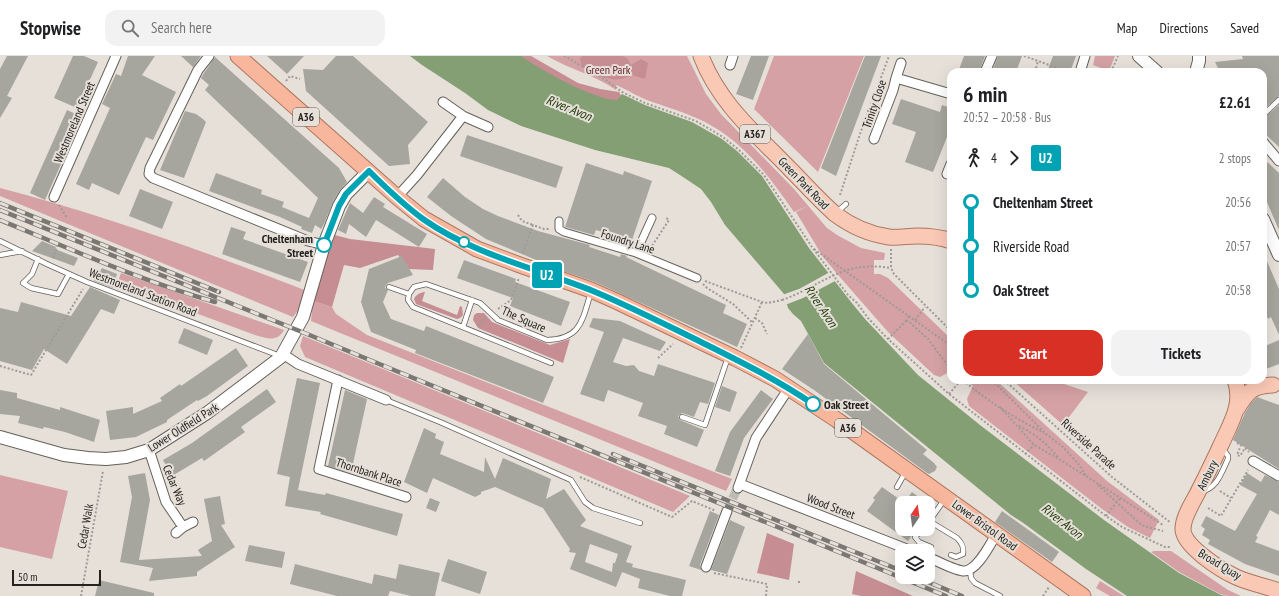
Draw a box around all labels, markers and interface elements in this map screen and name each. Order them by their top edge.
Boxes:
search box [105,10,385,46]
text: Stopwise [20,16,81,40]
icon: search [119,17,141,39]
text: Search here [151,18,212,37]
text: Map [1117,19,1137,37]
text: Directions [1159,19,1208,37]
text: Saved [1230,19,1259,37]
park label: Green Park [586,62,631,77]
street label: Trinity Close [859,78,889,130]
street label: Westmoreland Street [50,79,98,165]
text: 6 min [963,80,1007,108]
water label: River Avon [544,91,595,125]
text: £2.61 [1219,93,1251,112]
road number: A36 [293,108,319,126]
text: 20:52 – 20:58 · Bus [963,109,1051,126]
road number: A367 [740,125,770,143]
icon: walk [963,147,985,169]
icon: forward [1003,147,1025,169]
text: U2 [1039,149,1053,167]
text: 4 [991,150,997,167]
text: 2 stops [1219,150,1251,167]
street label: Green Park Road [775,154,833,212]
text: Cheltenham Street [993,193,1093,212]
text: 20:56 [1225,194,1251,211]
street label: Foundry Lane [599,225,657,257]
place label: Cheltenham Street [262,231,314,260]
unlabelled marker [458,236,470,248]
marker: Cheltenham Street [316,237,332,253]
text: Riverside Road [993,237,1069,256]
text: 20:57 [1225,238,1251,255]
line badge: U2 [529,262,565,288]
street label: Westmoreland Station Road [87,264,199,320]
text: U2 [540,266,554,284]
text: Oak Street [993,281,1049,300]
water label: River Avon [801,282,842,332]
text: 20:58 [1225,282,1251,299]
street label: The Square [500,303,548,335]
button: Start [963,330,1103,376]
button: Tickets [1111,330,1251,376]
marker: Oak Street [805,396,821,412]
place label: Oak Street [824,397,869,412]
street label: Lower Oldfield Park [145,399,221,455]
street label: Riverside Parade [1058,415,1120,473]
road number: A36 [835,419,861,437]
street label: Thornbank Place [334,454,404,490]
street label: Ambury [1193,457,1221,493]
street label: Cedar Way [160,462,190,508]
street label: Wood Street [805,490,858,522]
north arrow [895,496,935,536]
map controls [895,496,935,584]
street label: Lower Bristol Road [949,496,1021,554]
water label: River Avon [1038,500,1087,543]
street label: Cedar Walk [74,502,96,550]
button: layers [895,544,935,584]
street label: Broad Quay [1196,545,1245,583]
scale bar [12,568,101,587]
text: 50 m [18,570,37,584]

